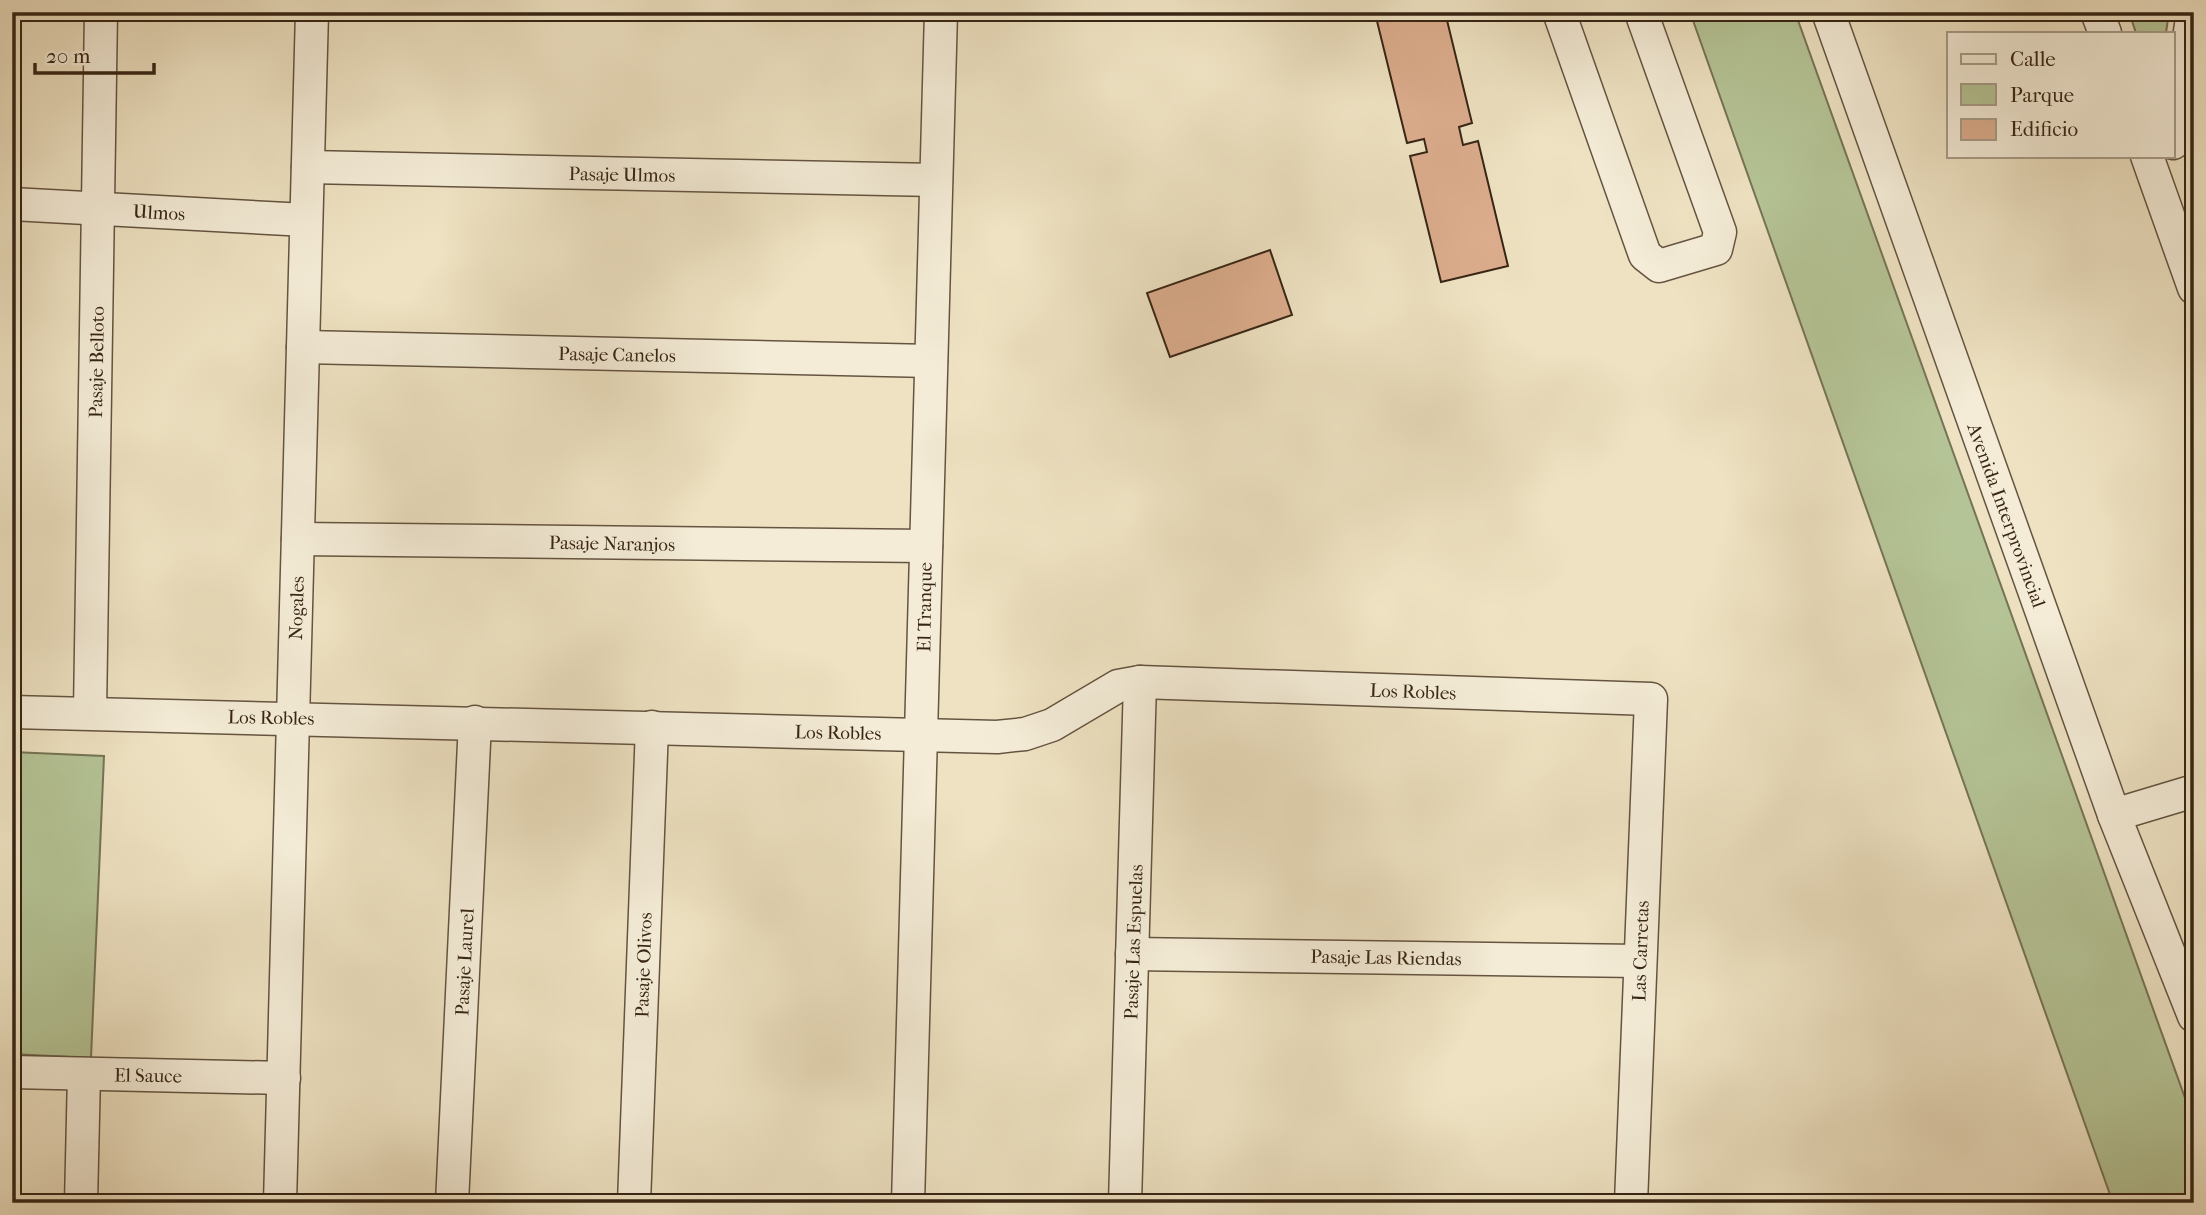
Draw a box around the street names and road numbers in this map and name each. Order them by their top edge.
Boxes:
street label: Pasaje Ulmos [569,163,675,187]
street label: Ulmos [132,201,186,225]
street label: Pasaje Belloto [85,305,109,418]
street label: Pasaje Canelos [558,343,676,367]
street label: Avenida Interprovincial [1962,419,2050,611]
street label: Pasaje Naranjos [549,532,675,556]
street label: El Tranque [913,562,937,652]
street label: Nogales [285,576,309,640]
street label: Los Robles [1369,679,1457,705]
street label: Los Robles [227,706,315,730]
street label: Los Robles [794,721,882,745]
street label: Pasaje Las Espuelas [1120,864,1148,1020]
street label: Las Carretas [1628,900,1654,1002]
street label: Pasaje Laurel [451,908,479,1016]
street label: Pasaje Olivos [631,912,657,1018]
street label: Pasaje Las Riendas [1310,946,1462,970]
street label: El Sauce [114,1064,182,1088]

